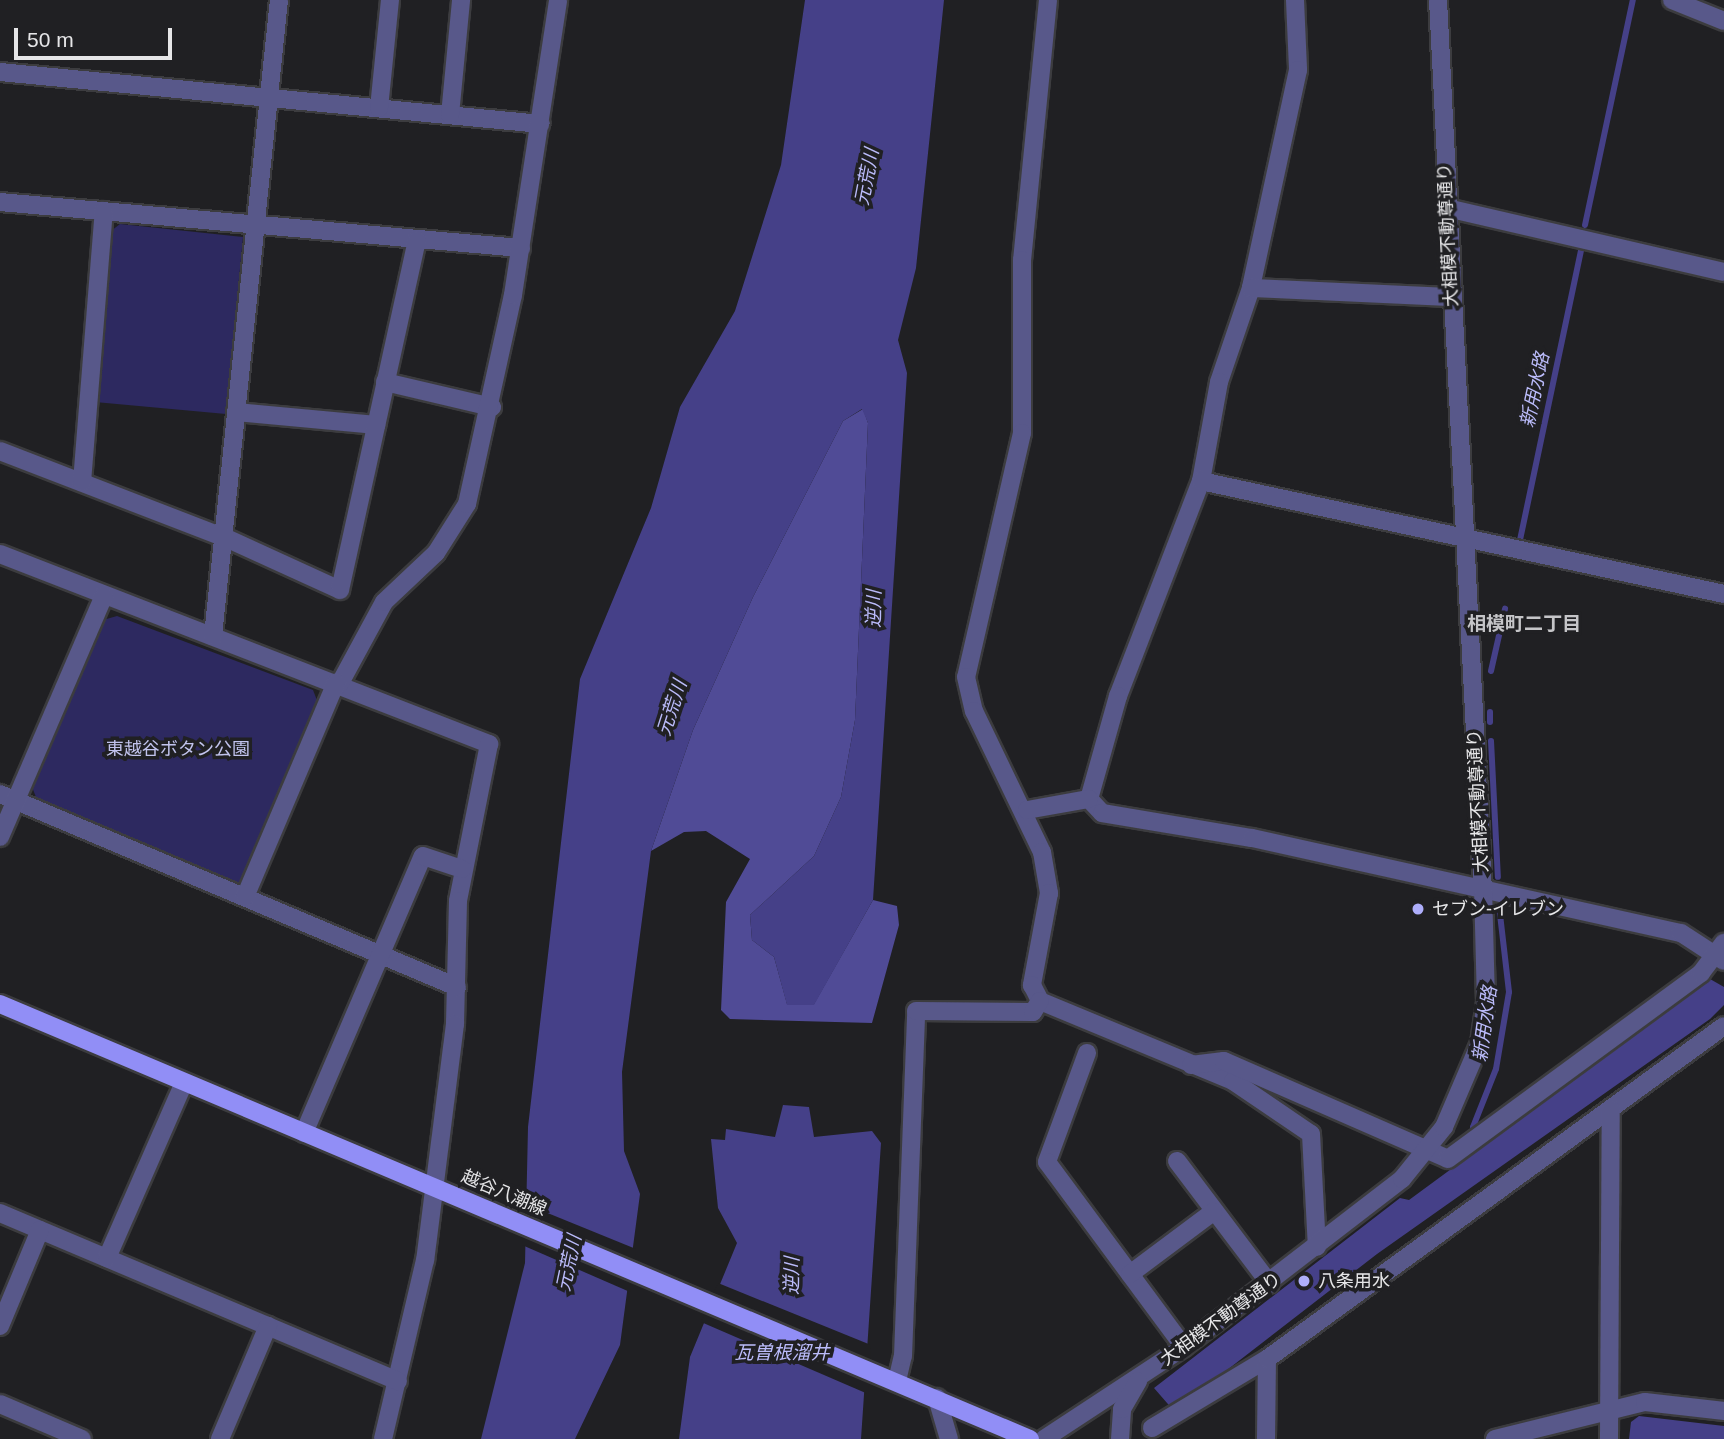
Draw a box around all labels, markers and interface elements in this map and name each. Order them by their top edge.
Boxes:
scale bar [18,14,175,58]
text: 50 m [27,28,74,51]
water label: 元荒川 [850,147,884,207]
street label: 大相模不動尊通り [1433,163,1463,307]
water label: 新用水路 [1516,350,1554,430]
water label: 逆川 [862,590,886,628]
district label: 相模町二丁目 [1467,613,1581,635]
water label: 元荒川 [652,677,692,739]
street label: 大相模不動尊通り [1463,729,1493,873]
park label: 東越谷ボタン公園 [106,738,250,760]
place label: セブン-イレブン [1432,898,1564,920]
marker: セブン-イレブン [1410,901,1426,917]
water label: 新用水路 [1468,985,1502,1063]
street label: 越谷八潮線 [458,1165,550,1221]
water label: 元荒川 [552,1233,586,1293]
water label: 逆川 [780,1257,804,1295]
street label: 大相模不動尊通り [1156,1268,1286,1370]
place label: 八条用水 [1318,1270,1390,1292]
marker: 八条用水 [1296,1273,1312,1289]
water label: 瓦曽根溜井 [735,1342,829,1364]

